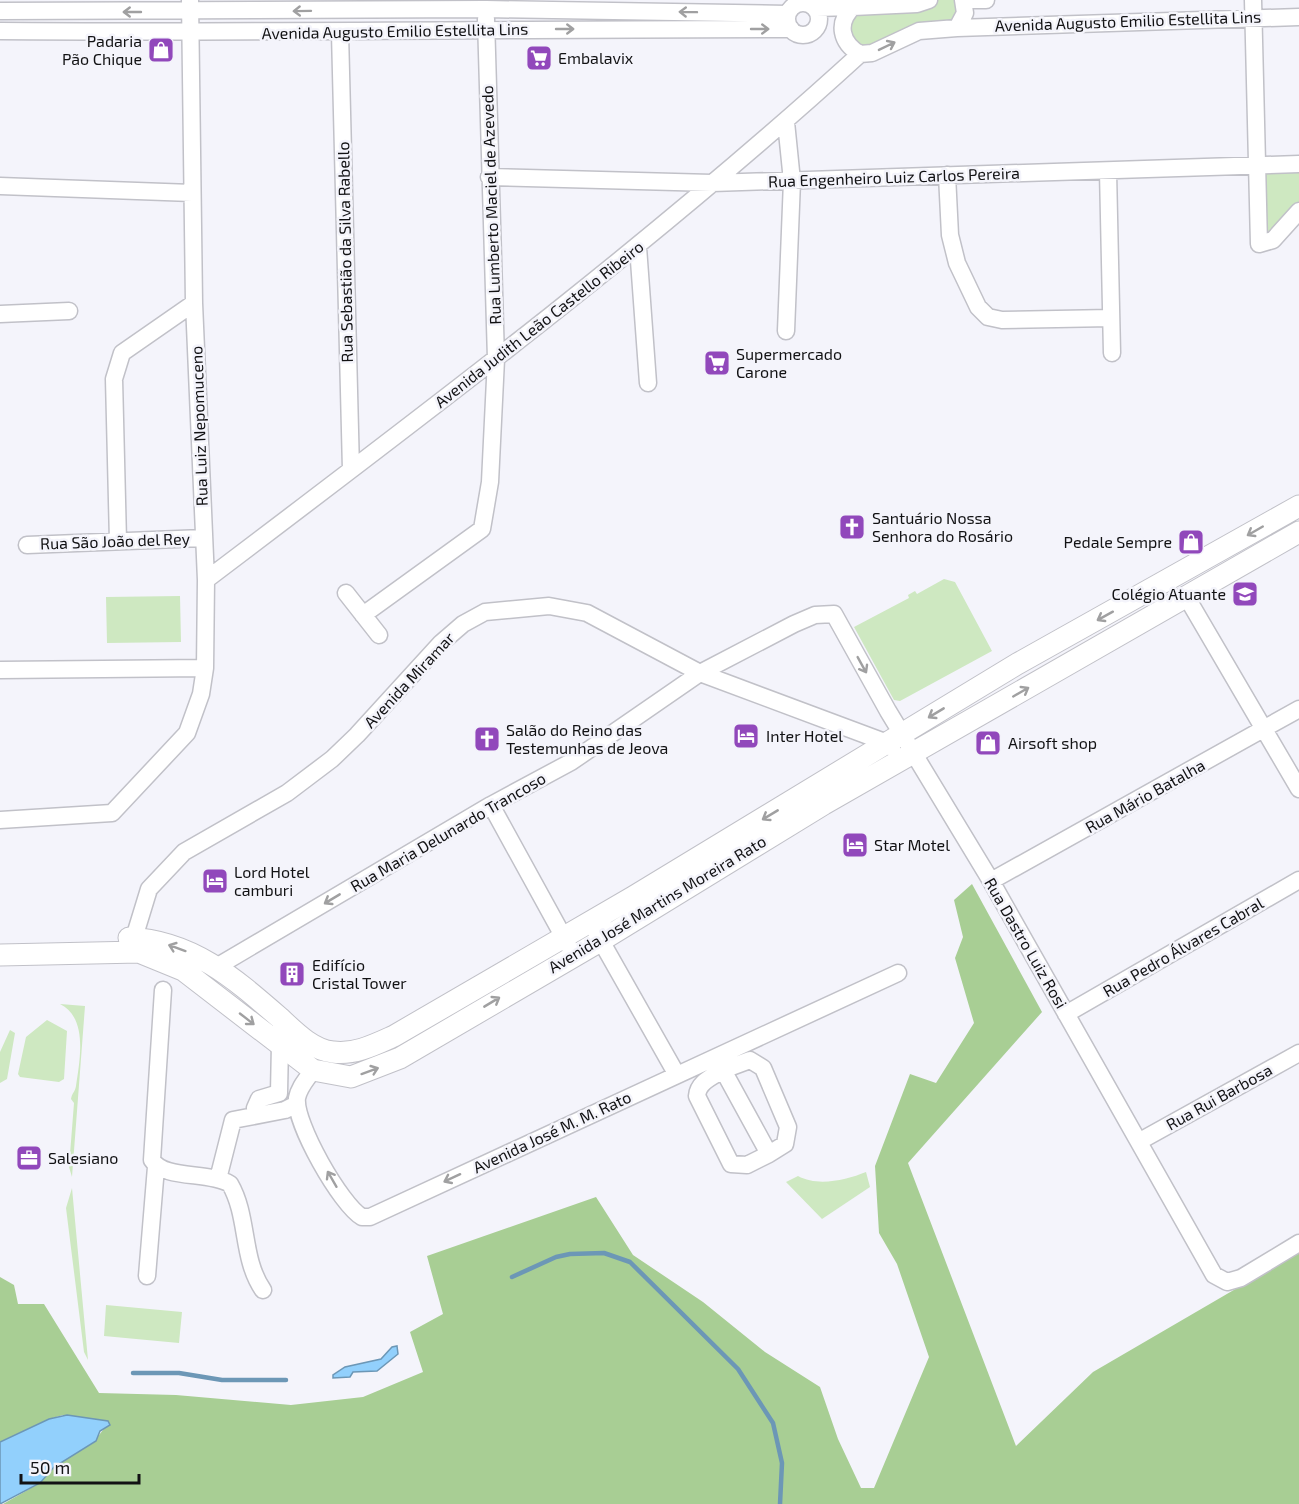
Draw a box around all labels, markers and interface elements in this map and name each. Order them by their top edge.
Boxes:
one-way arrow [292,5,312,17]
one-way arrow [122,6,142,18]
one-way arrow [678,6,698,18]
street label: Avenida Augusto Emilio Estellita Lins [994,6,1262,35]
street label: Avenida Augusto Emilio Estellita Lins [262,19,528,42]
one-way arrow [555,23,575,35]
one-way arrow [750,23,770,35]
place label: Padaria Pão Chique [62,31,142,68]
shop icon: Padaria Pão Chique [146,35,176,65]
one-way arrow [877,39,895,51]
supermarket icon: Embalavix [524,43,554,73]
place label: Embalavix [558,48,634,67]
street label: Rua Lumberto Maciel de Azevedo [477,85,504,325]
street label: Rua Sebastião da Silva Rabello [333,141,356,363]
street label: Rua Engenheiro Luiz Carlos Pereira [768,163,1020,190]
street label: Avenida Judith Leão Castello Ribeiro [431,236,647,411]
place label: Supermercado Carone [736,344,842,381]
street label: Rua Luiz Nepomuceno [186,346,211,507]
supermarket icon: Supermercado Carone [702,348,732,378]
place label: Santuário Nossa Senhora do Rosário [872,508,1013,545]
church icon: Santuário Nossa Senhora do Rosário [837,512,867,542]
one-way arrow [1247,526,1264,538]
shop icon: Pedale Sempre [1176,527,1206,557]
street label: Rua São João del Rey [40,528,191,553]
place label: Pedale Sempre [1064,532,1172,551]
school or university icon: Colégio Atuante [1230,579,1260,609]
place label: Colégio Atuante [1112,584,1226,603]
one-way arrow [1097,610,1114,622]
street label: Avenida Miramar [359,627,458,731]
one-way arrow [856,656,868,673]
one-way arrow [1012,686,1029,698]
one-way arrow [928,707,945,719]
place label: Salão do Reino das Testemunhas de Jeova [506,720,668,757]
hotel icon: Inter Hotel [731,721,761,751]
church icon: Salão do Reino das Testemunhas de Jeova [472,724,502,754]
place label: Inter Hotel [766,726,843,745]
shop icon: Airsoft shop [973,728,1003,758]
place label: Airsoft shop [1008,733,1097,752]
street label: Rua Mário Batalha [1082,755,1208,836]
street label: Rua Maria Delunardo Trancoso [347,768,549,895]
one-way arrow [762,809,779,821]
hotel icon: Star Motel [840,830,870,860]
street label: Avenida José Martins Moreira Rato [544,831,769,976]
place label: Star Motel [874,835,950,854]
place label: Lord Hotel camburi [234,862,310,899]
hotel icon: Lord Hotel camburi [200,866,230,896]
street label: Rua Dastro Luiz Rosi [981,874,1072,1012]
one-way arrow [324,893,341,905]
street label: Rua Pedro Álvares Cabral [1099,893,1267,1000]
one-way arrow [168,942,187,953]
place label: Edifício Cristal Tower [312,955,407,992]
building icon: Edifício Cristal Tower [277,959,307,989]
one-way arrow [483,996,500,1008]
one-way arrow [239,1012,255,1025]
street label: Rua Rui Barbosa [1162,1060,1275,1134]
one-way arrow [360,1064,379,1075]
street label: Avenida José M. M. Rato [470,1087,634,1177]
office icon: Salesiano [14,1143,44,1173]
place label: Salesiano [48,1148,118,1167]
one-way arrow [326,1170,337,1188]
one-way arrow [443,1173,461,1185]
scale bar [21,1447,140,1485]
text: 50 m [30,1456,70,1478]

